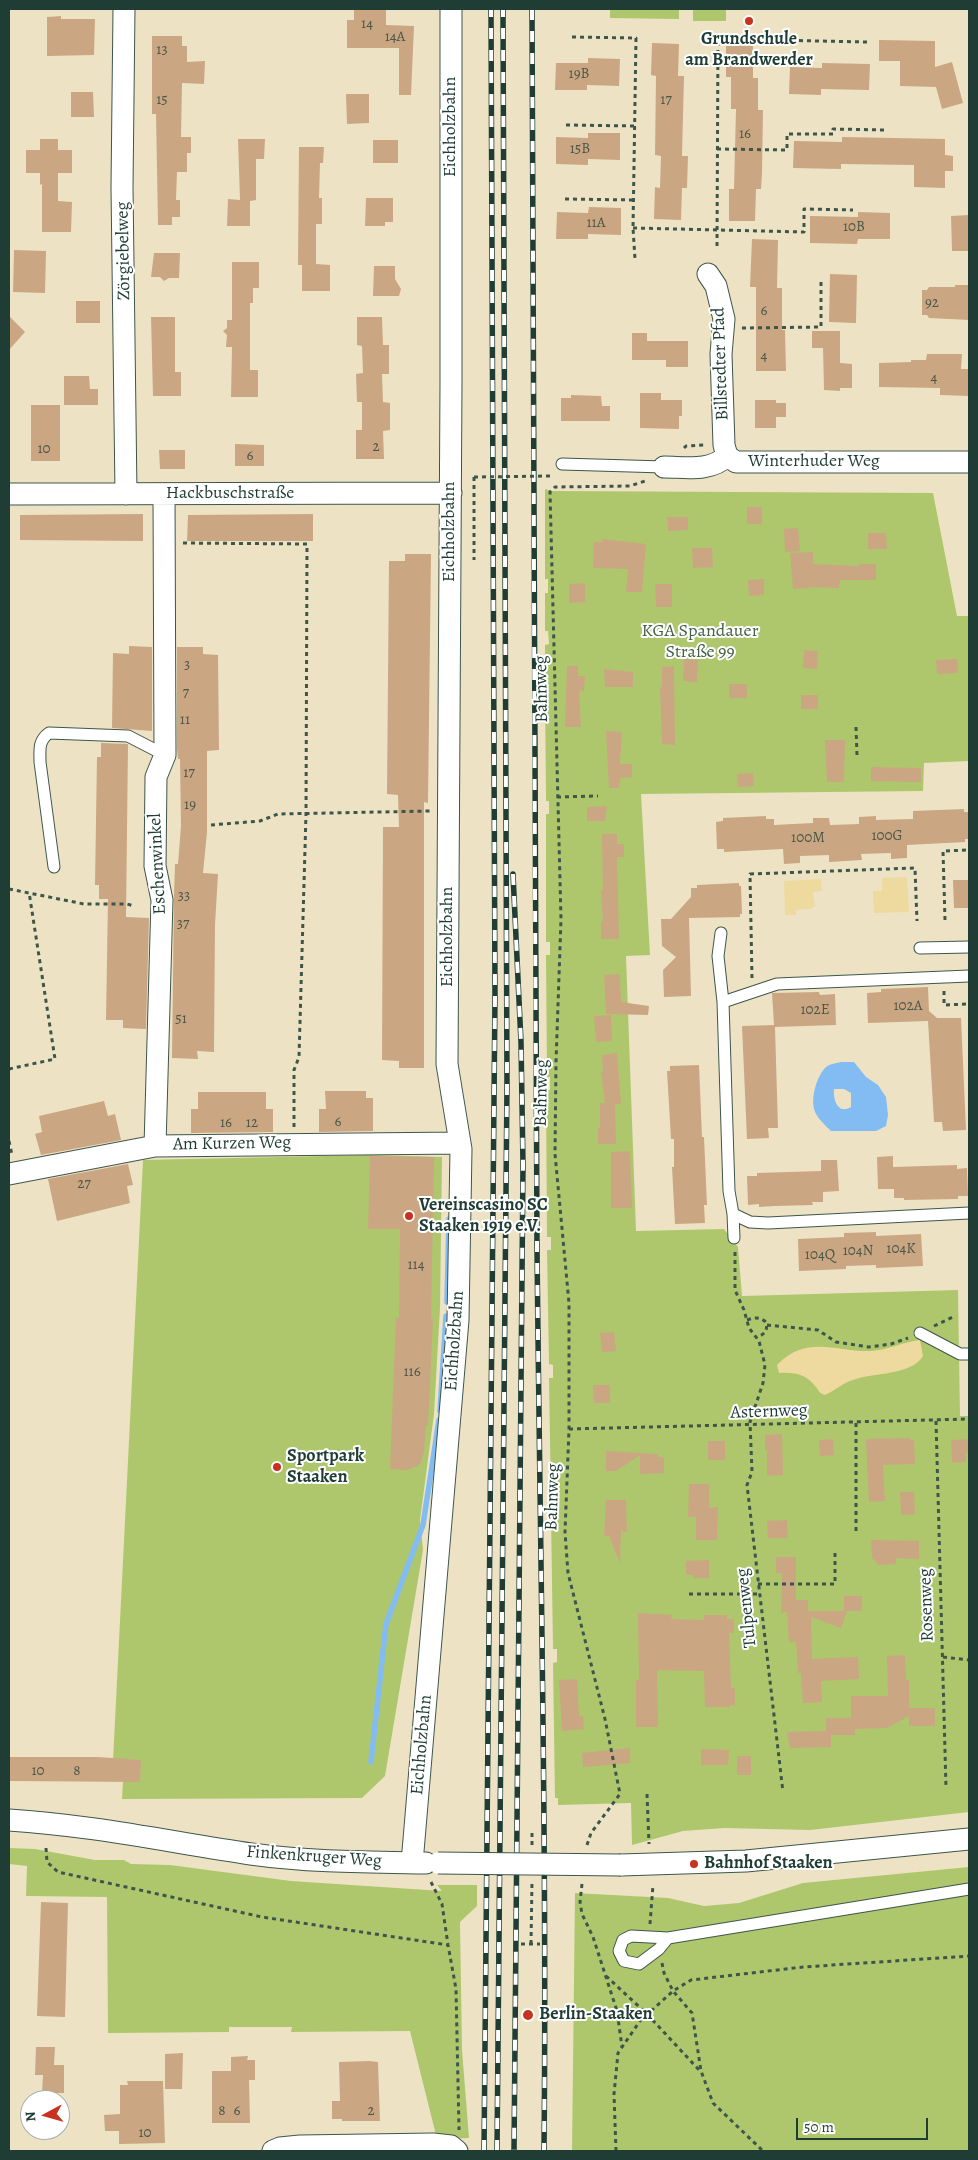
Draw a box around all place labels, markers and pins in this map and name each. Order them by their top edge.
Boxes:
marker: Grundschule am Brandwerder [743,15,755,27]
place label: Grundschule am Brandwerder [685,29,813,72]
place label: Vereinscasino SC Staaken 1919 e.V. [419,1195,548,1238]
marker: Vereinscasino SC Staaken 1919 e.V. [403,1210,415,1222]
place label: Sportpark Staaken [287,1446,364,1488]
marker: Sportpark Staaken [271,1461,283,1473]
place label: Bahnhof Staaken [704,1853,833,1875]
marker: Bahnhof Staaken [688,1858,700,1870]
place label: Berlin-Staaken [539,2004,653,2026]
marker: Berlin-Staaken [521,2008,535,2022]

